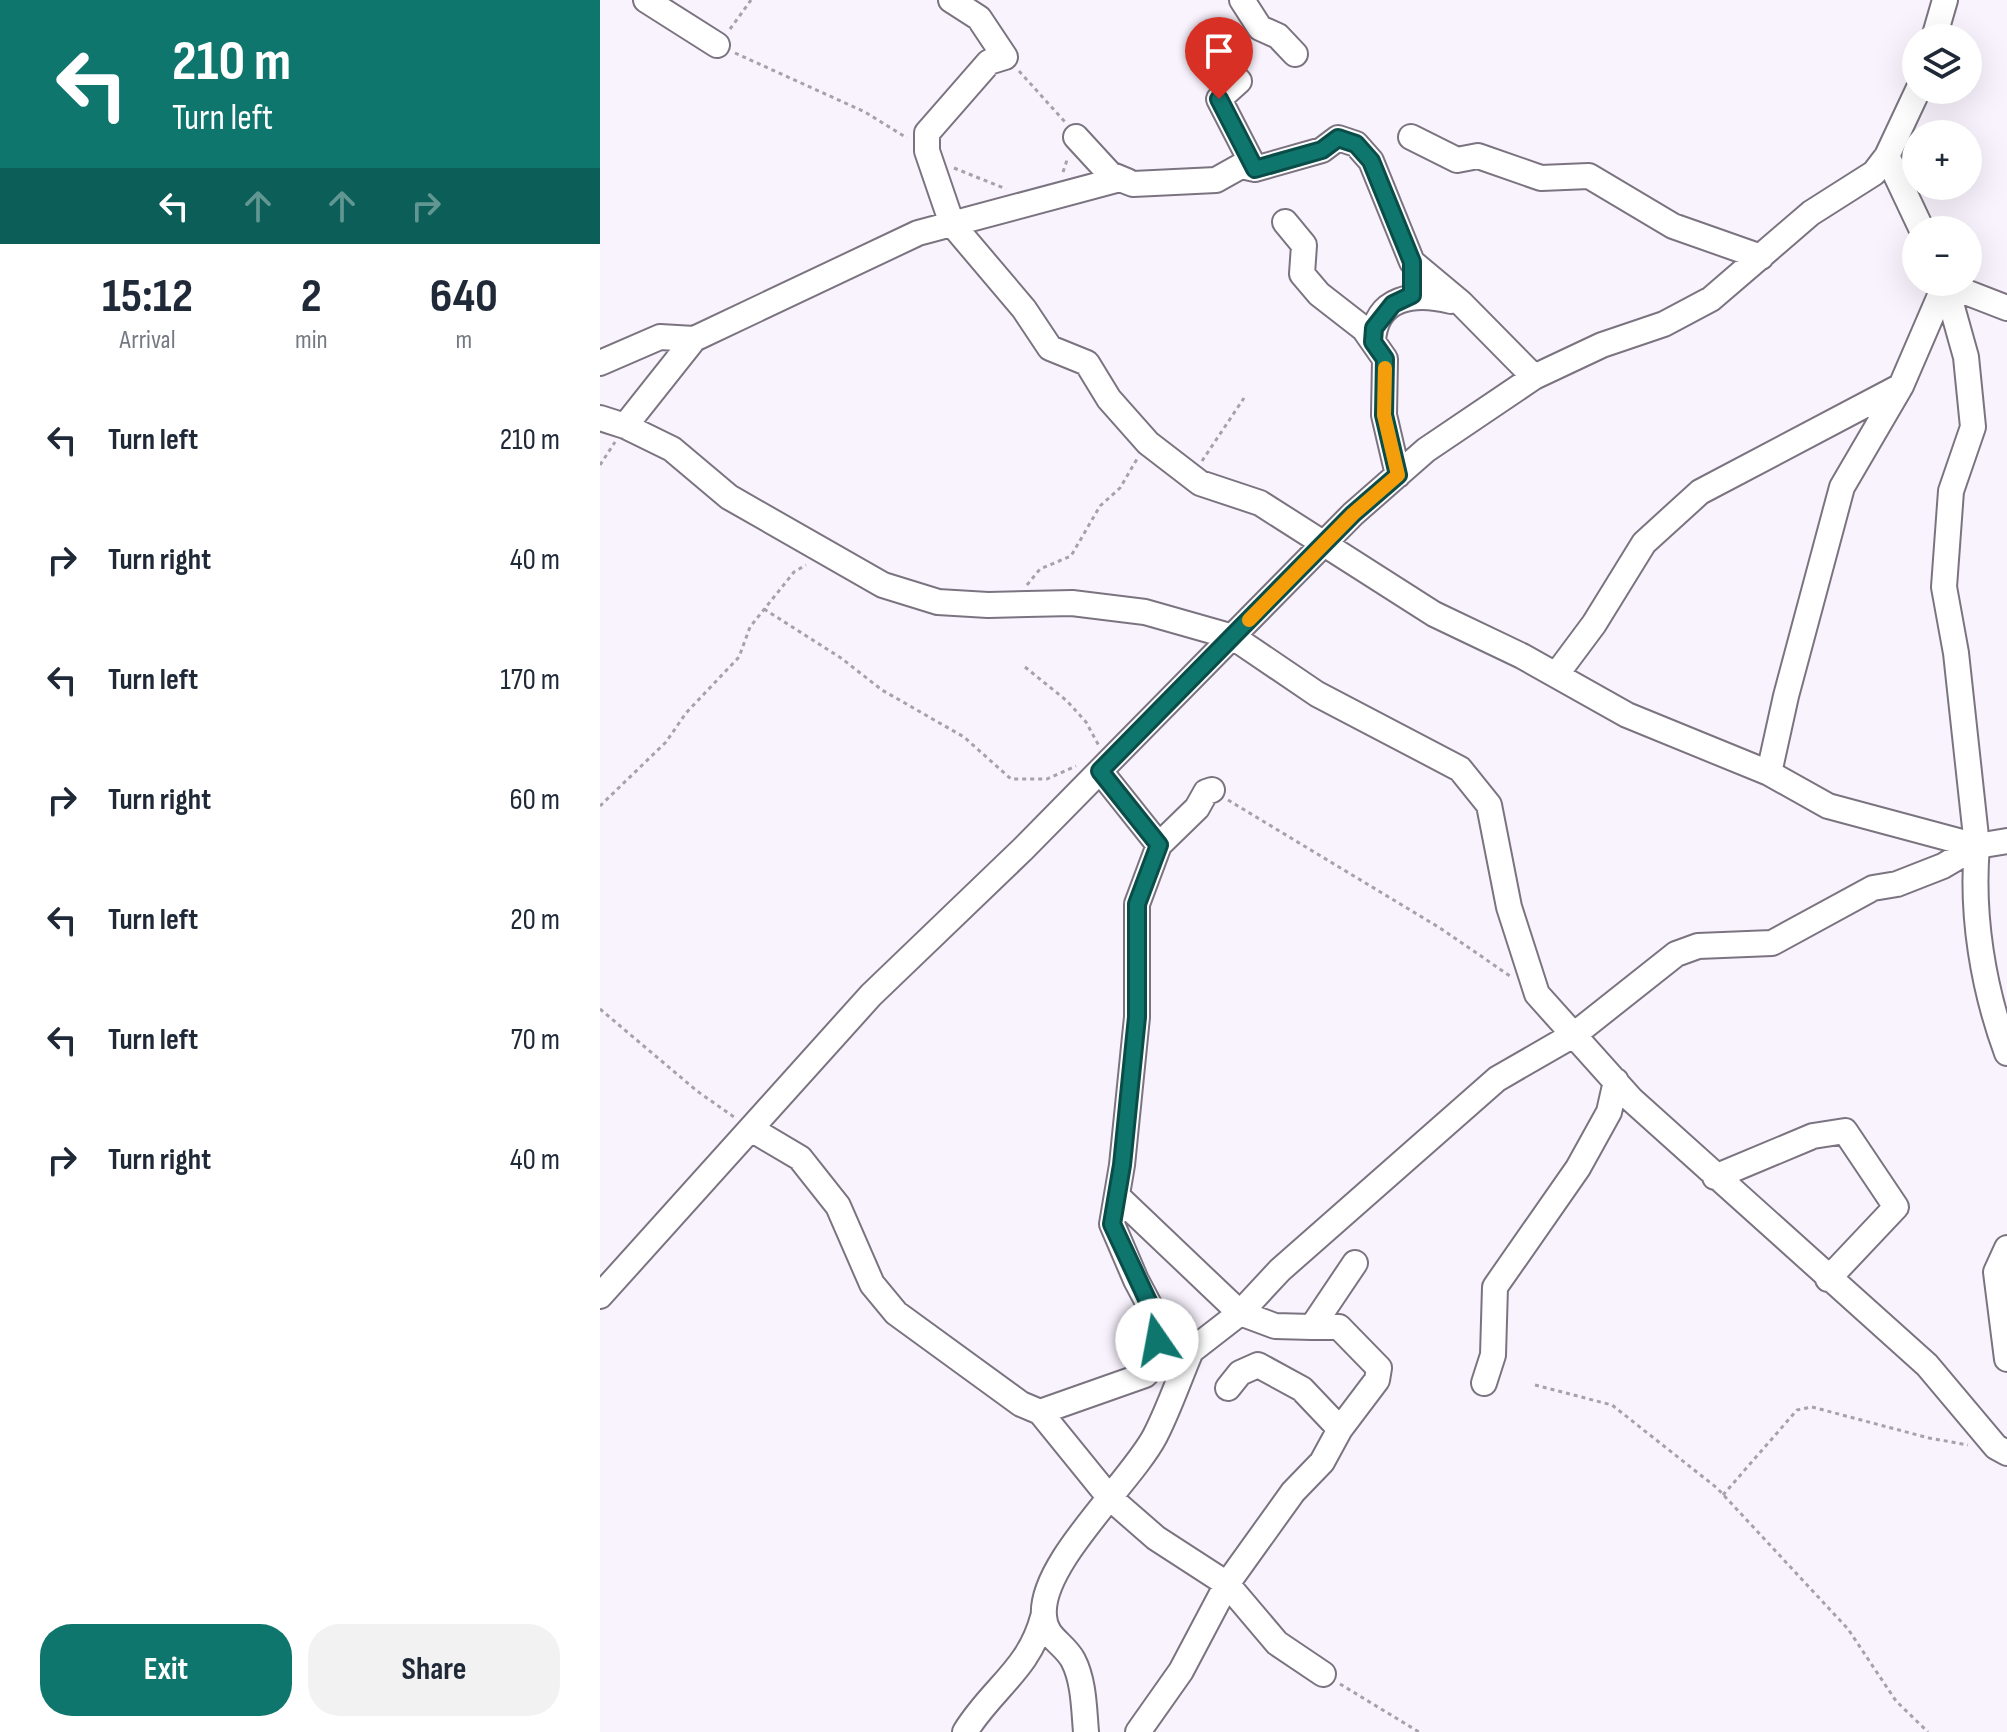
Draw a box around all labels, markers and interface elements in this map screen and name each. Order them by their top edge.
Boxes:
pin [1185,17,1253,99]
map controls [1902,24,1982,296]
button: layers [1902,24,1982,104]
text: 210 m [172,29,291,96]
icon: arrive [1197,29,1241,73]
icon: left [40,32,144,136]
text: Turn left [172,97,273,140]
button: + [1902,120,1982,200]
icon: left [152,184,196,228]
icon: ahead [236,184,280,228]
icon: ahead [320,184,364,228]
icon: right [404,184,448,228]
button: − [1902,216,1982,296]
text: 15:12 [102,268,193,325]
text: 2 [301,268,322,325]
text: 640 [430,268,498,325]
text: Arrival [120,325,175,356]
text: min [295,325,328,356]
text: m [455,325,472,356]
icon: left [40,418,84,462]
text: Turn left [108,422,198,458]
text: 210 m [500,422,560,458]
icon: right [40,538,84,582]
text: Turn right [108,542,211,578]
text: 40 m [510,542,560,578]
icon: left [40,658,84,702]
text: Turn left [108,662,198,698]
text: 170 m [500,662,560,698]
icon: right [40,778,84,822]
text: Turn right [108,782,211,818]
text: 60 m [509,782,560,818]
icon: left [40,898,84,942]
text: Turn left [108,902,198,938]
text: 20 m [510,902,560,938]
icon: left [40,1018,84,1062]
text: Turn left [108,1022,198,1058]
text: 70 m [511,1022,560,1058]
icon: right [40,1138,84,1182]
text: Turn right [108,1142,211,1178]
text: 40 m [510,1142,560,1178]
position arrow [1115,1298,1199,1382]
button: Exit [40,1624,292,1716]
button: Share [308,1624,560,1716]

